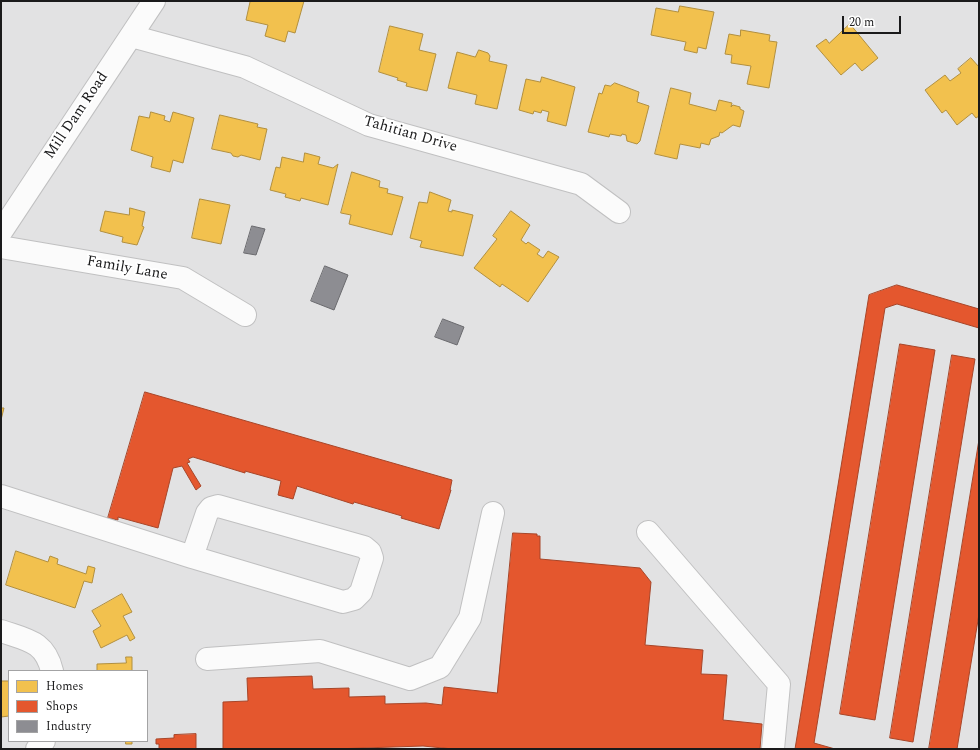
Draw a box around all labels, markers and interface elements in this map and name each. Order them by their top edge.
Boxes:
scale bar [844,8,903,34]
text: 20 m [849,13,874,32]
street label: Mill Dam Road [41,69,113,163]
street label: Tahitian Drive [361,113,459,157]
street label: Family Lane [85,253,169,285]
legend [8,670,148,742]
text: Homes [46,677,84,696]
text: Shops [46,697,78,716]
text: Industry [46,717,91,736]

